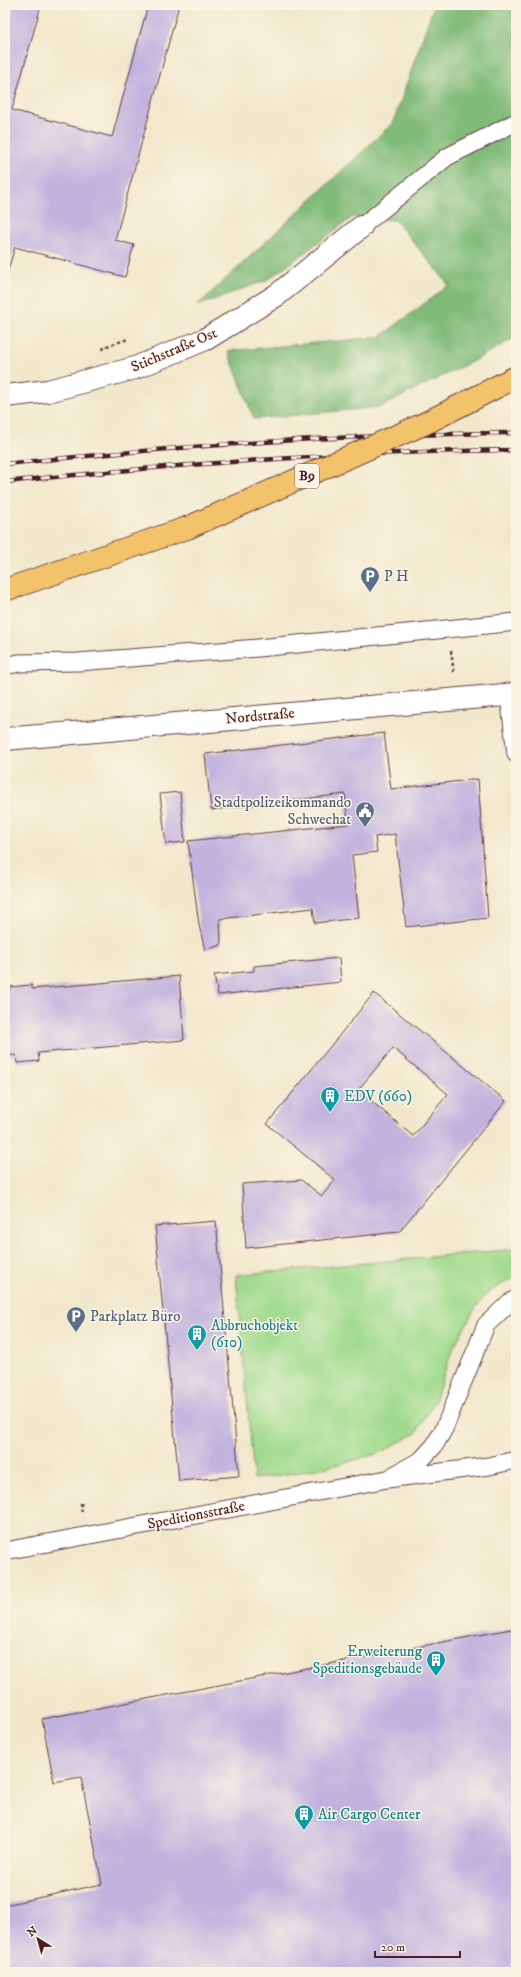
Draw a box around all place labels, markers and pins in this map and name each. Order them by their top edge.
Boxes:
parking icon: P H [359,565,381,593]
place label: P H [384,567,409,586]
place label: Stadtpolizeikommando Schwechat [214,793,351,829]
public building icon: Stadtpolizeikommando Schwechat [354,800,376,828]
building icon: EDV (660) [319,1085,341,1113]
place label: EDV (660) [344,1087,412,1106]
parking icon: Parkplatz Büro [65,1305,87,1333]
place label: Parkplatz Büro [90,1307,180,1326]
place label: Abbruchobjekt (610) [211,1316,298,1352]
building icon: Abbruchobjekt (610) [186,1323,208,1351]
place label: Erweiterung Speditionsgebäude [312,1642,423,1678]
building icon: Erweiterung Speditionsgebäude [425,1649,447,1677]
building icon: Air Cargo Center [293,1803,315,1831]
place label: Air Cargo Center [318,1805,421,1824]

